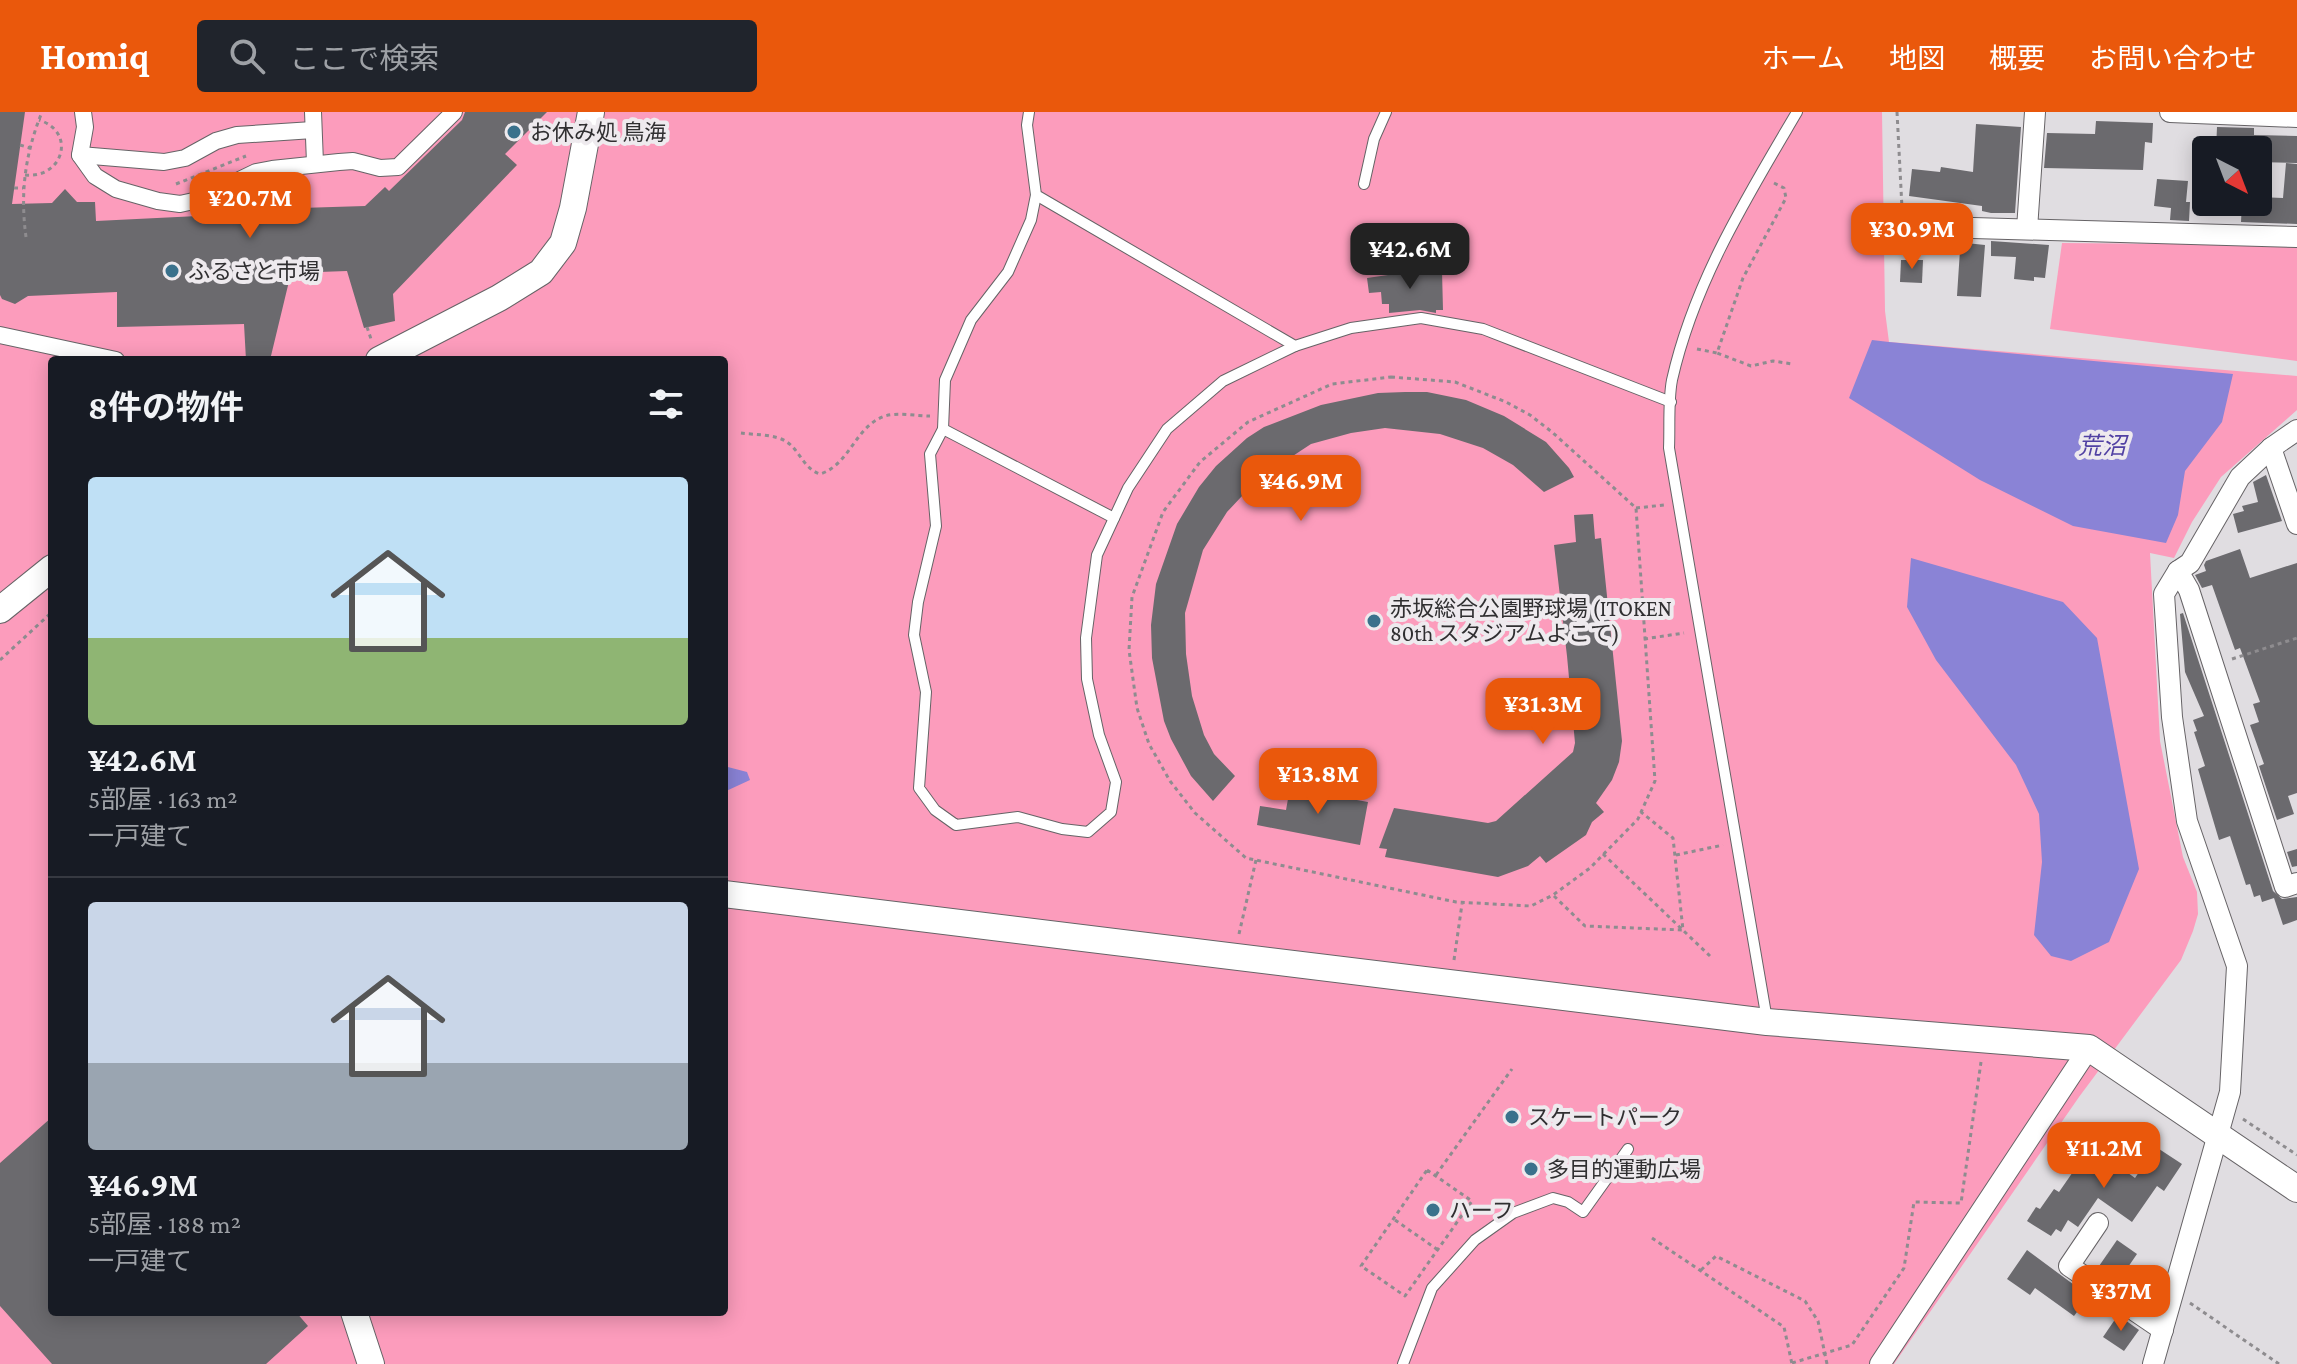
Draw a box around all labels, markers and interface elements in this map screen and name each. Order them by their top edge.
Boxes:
search box [197,20,757,92]
icon: search [225,34,269,78]
text: Homiq [40,35,149,77]
text: ここで検索 [289,42,439,75]
text: ホーム [1762,43,1845,74]
text: 地図 [1889,43,1945,74]
text: 概要 [1989,43,2045,74]
text: お問い合わせ [2089,43,2257,74]
place label: お休み処 鳥海 [530,120,666,145]
marker: お休み処 鳥海 [505,123,523,141]
north arrow [2192,136,2272,216]
map controls [2192,136,2272,216]
pin: ¥20.7M [185,172,315,240]
text: ¥20.7M [208,183,292,212]
pin: ¥30.9M [1847,203,1977,271]
text: ¥30.9M [1869,214,1955,243]
pin: ¥42.6M [1345,223,1475,291]
text: ¥42.6M [1368,234,1452,263]
place label: ふるさと市場 [188,259,320,284]
marker: ふるさと市場 [163,262,181,280]
icon: filters [644,382,688,426]
text: 8件の物件 [88,389,244,426]
water label: 荒沼 [2078,432,2129,459]
pin: ¥46.9M [1236,455,1366,523]
text: ¥46.9M [1259,466,1343,495]
icon: home [316,529,460,673]
place label: 赤坂総合公園野球場 (ITOKEN 80th スタジアムよこて) [1390,596,1672,647]
marker: 赤坂総合公園野球場 (ITOKEN 80th スタジアムよこて) [1365,612,1383,630]
pin: ¥31.3M [1478,678,1608,746]
text: ¥31.3M [1503,689,1583,718]
text: ¥42.6M [88,741,197,778]
pin: ¥13.8M [1253,748,1383,816]
text: ¥13.8M [1277,759,1359,788]
text: 5部屋 · 163 m² [88,785,237,814]
text: 一戸建て [88,822,192,851]
icon: home [316,954,460,1098]
place label: スケートパーク [1528,1105,1682,1130]
marker: スケートパーク [1503,1108,1521,1126]
pin: ¥11.2M [2039,1122,2169,1190]
text: ¥11.2M [2065,1133,2143,1162]
place label: 多目的運動広場 [1547,1157,1701,1182]
marker: 多目的運動広場 [1522,1160,1540,1178]
text: ¥46.9M [88,1166,198,1203]
place label: ハーフ [1449,1198,1514,1223]
marker: ハーフ [1424,1201,1442,1219]
text: 5部屋 · 188 m² [88,1210,241,1239]
text: 一戸建て [88,1247,192,1276]
pin: ¥37M [2074,1265,2168,1333]
text: ¥37M [2090,1276,2152,1305]

